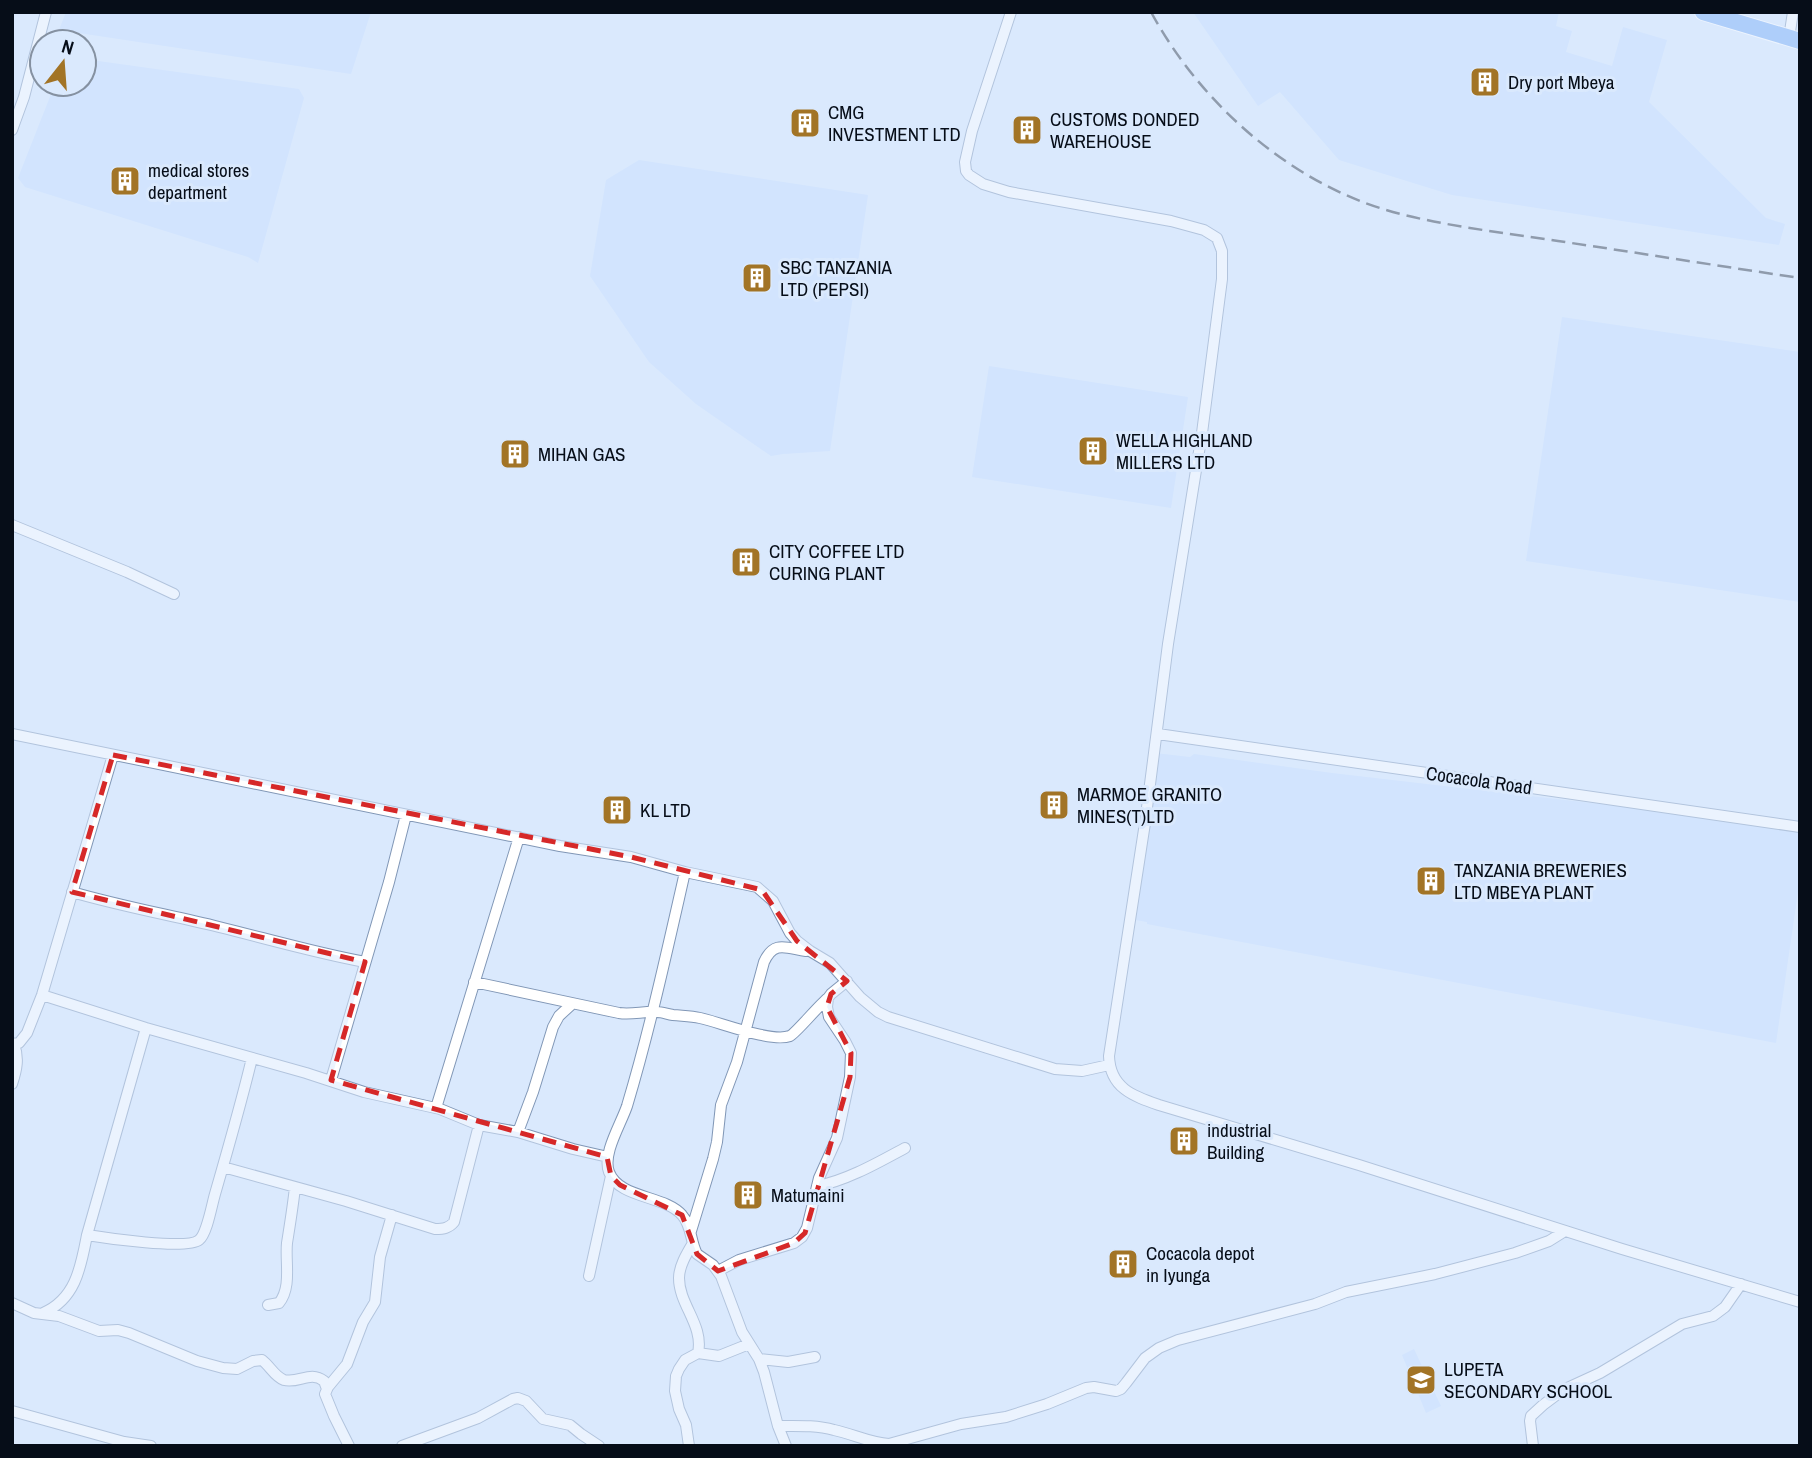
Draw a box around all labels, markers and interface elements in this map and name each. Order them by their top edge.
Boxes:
north arrow [28,28,98,98]
text: N [59,33,77,61]
building icon: Dry port Mbeya [1468,65,1502,99]
place label: Dry port Mbeya [1508,69,1615,95]
place label: CMG INVESTMENT LTD [828,99,961,147]
building icon: CMG INVESTMENT LTD [788,106,822,140]
place label: CUSTOMS DONDED WAREHOUSE [1050,106,1199,154]
building icon: CUSTOMS DONDED WAREHOUSE [1010,113,1044,147]
place label: medical stores department [148,157,250,205]
building icon: medical stores department [108,164,142,198]
place label: SBC TANZANIA LTD (PEPSI) [780,254,893,302]
building icon: SBC TANZANIA LTD (PEPSI) [740,261,774,295]
place label: WELLA HIGHLAND MILLERS LTD [1116,427,1253,475]
building icon: WELLA HIGHLAND MILLERS LTD [1076,434,1110,468]
building icon: MIHAN GAS [498,437,532,471]
place label: MIHAN GAS [538,441,625,467]
place label: CITY COFFEE LTD CURING PLANT [769,538,904,586]
building icon: CITY COFFEE LTD CURING PLANT [729,545,763,579]
street label: Cocacola Road [1424,760,1534,800]
place label: MARMOE GRANITO MINES(T)LTD [1077,781,1222,829]
building icon: MARMOE GRANITO MINES(T)LTD [1037,788,1071,822]
building icon: KL LTD [600,793,634,827]
place label: KL LTD [640,797,691,823]
place label: TANZANIA BREWERIES LTD MBEYA PLANT [1454,857,1627,905]
building icon: TANZANIA BREWERIES LTD MBEYA PLANT [1414,864,1448,898]
place label: industrial Building [1207,1117,1271,1165]
building icon: industrial Building [1167,1124,1201,1158]
building icon: Matumaini [731,1178,765,1212]
place label: Matumaini [771,1182,845,1208]
place label: Cocacola depot in Iyunga [1146,1240,1255,1288]
building icon: Cocacola depot in Iyunga [1106,1247,1140,1281]
place label: LUPETA SECONDARY SCHOOL [1444,1356,1613,1404]
school or university icon: LUPETA SECONDARY SCHOOL [1404,1363,1438,1397]

